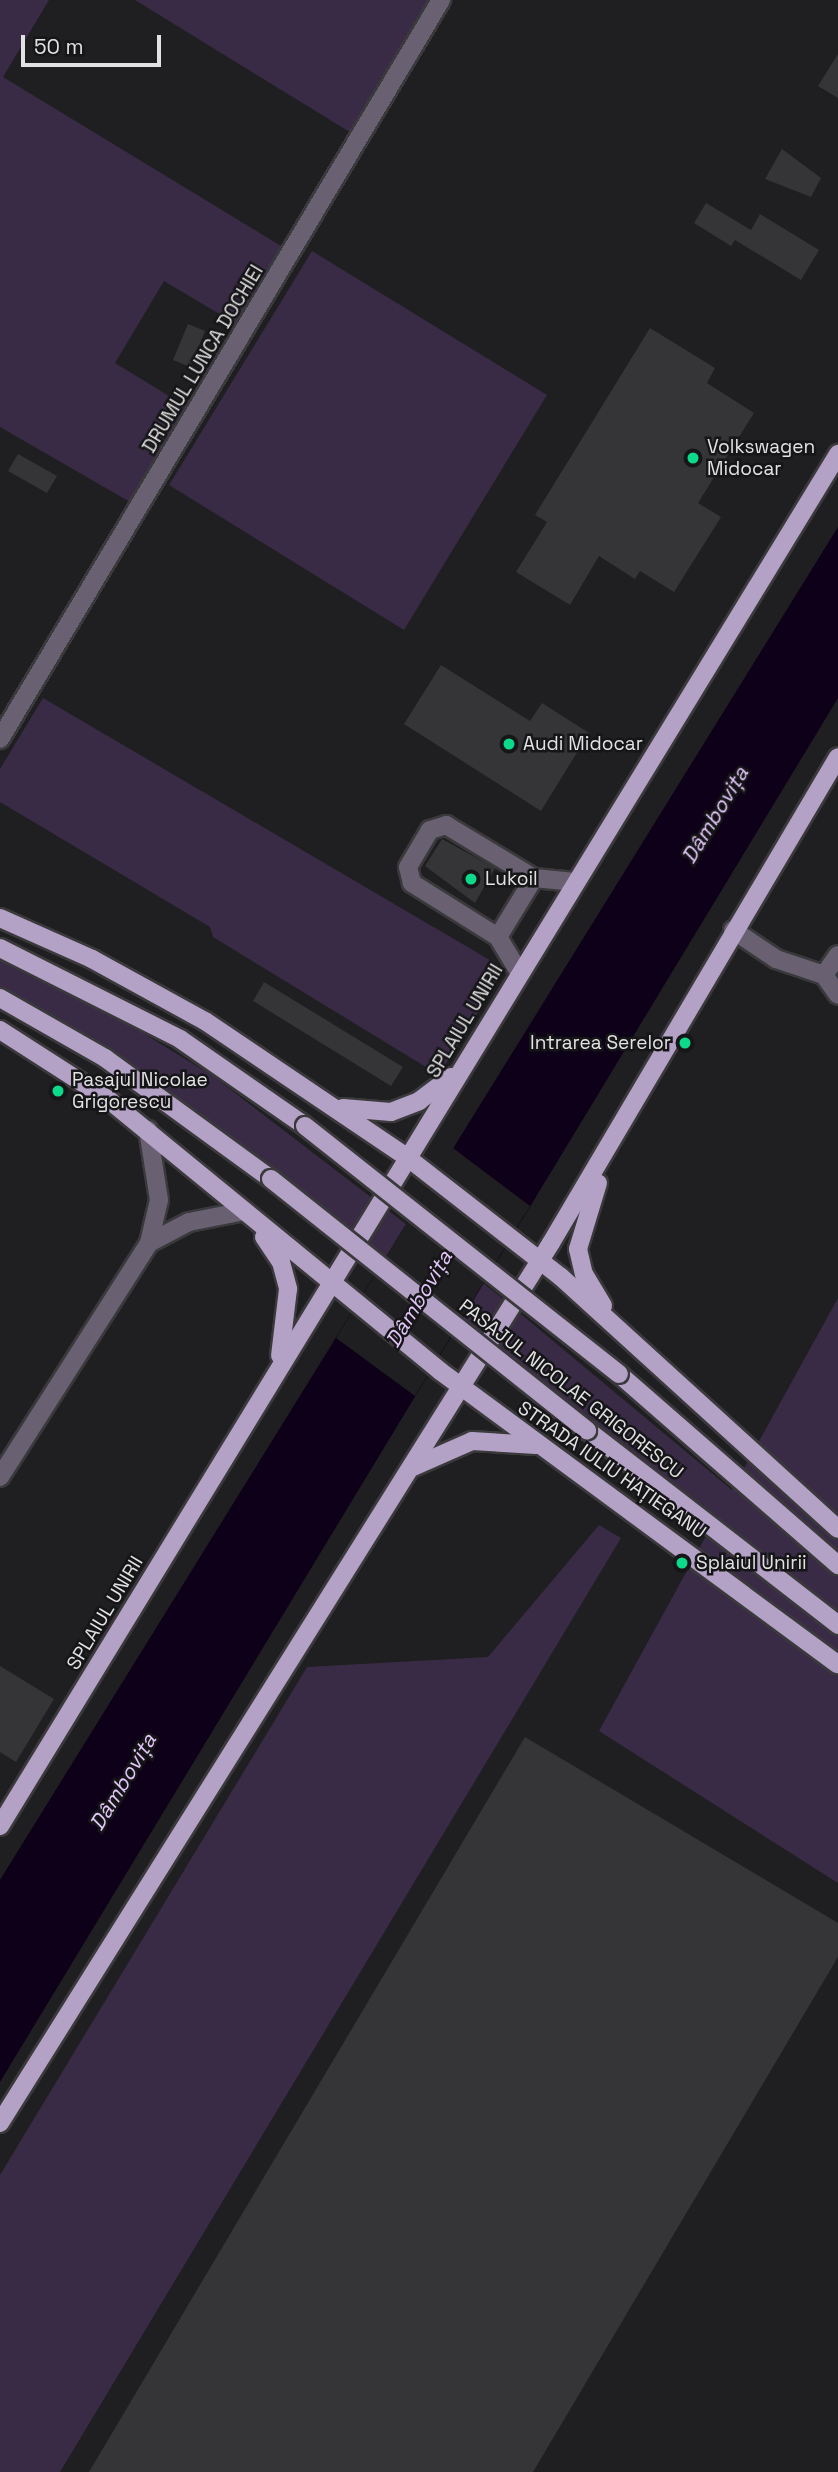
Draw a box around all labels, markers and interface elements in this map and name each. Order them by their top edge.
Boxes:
scale bar [24,21,164,65]
text: 50 m [34,33,84,60]
street label: DRUMUL LUNCA DOCHIEI [138,261,268,457]
place label: Volkswagen Midocar [707,436,815,480]
marker: Volkswagen Midocar [685,450,701,466]
place label: Audi Midocar [523,733,643,755]
marker: Audi Midocar [501,736,517,752]
water label: Dâmbovița [676,762,754,868]
place label: Lukoil [485,868,538,890]
marker: Lukoil [463,871,479,887]
street label: SPLAIUL UNIRII [422,960,508,1082]
place label: Intrarea Serelor [530,1032,671,1054]
marker: Intrarea Serelor [677,1035,693,1051]
place label: Pasajul Nicolae Grigorescu [72,1069,208,1113]
marker: Pasajul Nicolae Grigorescu [50,1083,66,1099]
water label: Dâmbovița [380,1246,458,1352]
street label: PASAJUL NICOLAE GRIGORESCU [454,1294,688,1484]
street label: STRADA IULIU HAȚIEGANU [513,1396,711,1544]
street label: SPLAIUL UNIRII [62,1552,148,1674]
place label: Splaiul Unirii [696,1552,807,1574]
marker: Splaiul Unirii [674,1555,690,1571]
water label: Dâmbovița [84,1729,162,1835]

